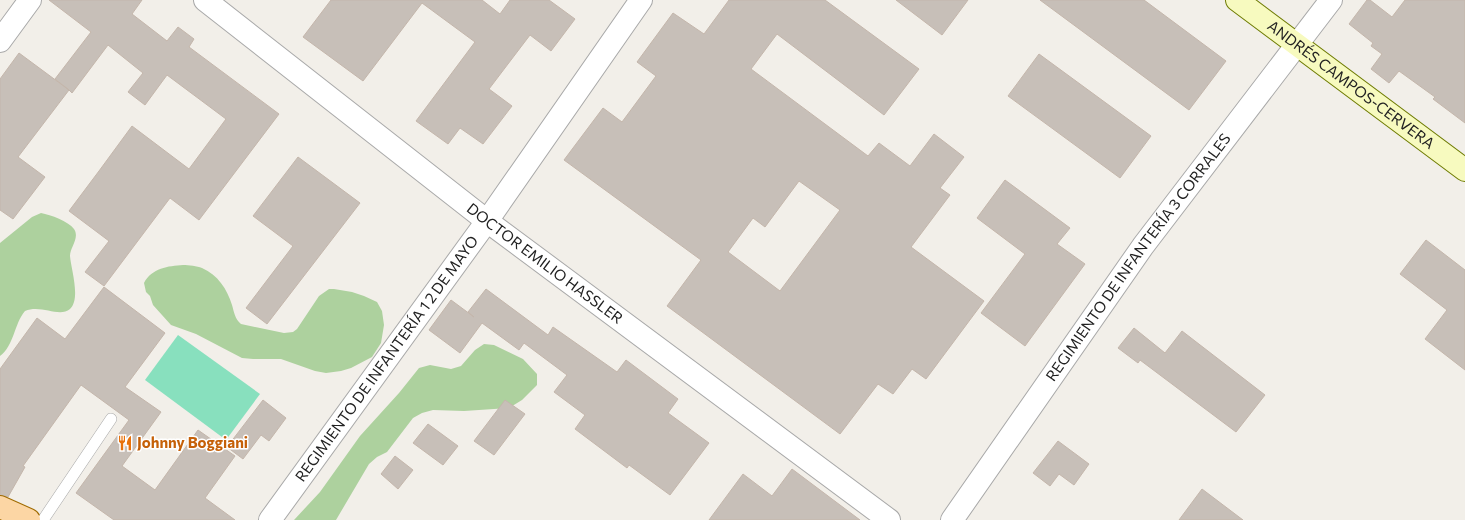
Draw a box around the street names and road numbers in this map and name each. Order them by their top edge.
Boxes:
street label: ANDRÉS CAMPOS-CERVERA [1264,16,1439,152]
street label: REGIMIENTO DE INFANTERÍA 3 CORRALES [1042,129,1234,384]
street label: DOCTOR EMILIO HASSLER [464,199,627,327]
street label: REGIMIENTO DE INFANTERÍA 1 2 DE MAYO [291,232,481,485]

